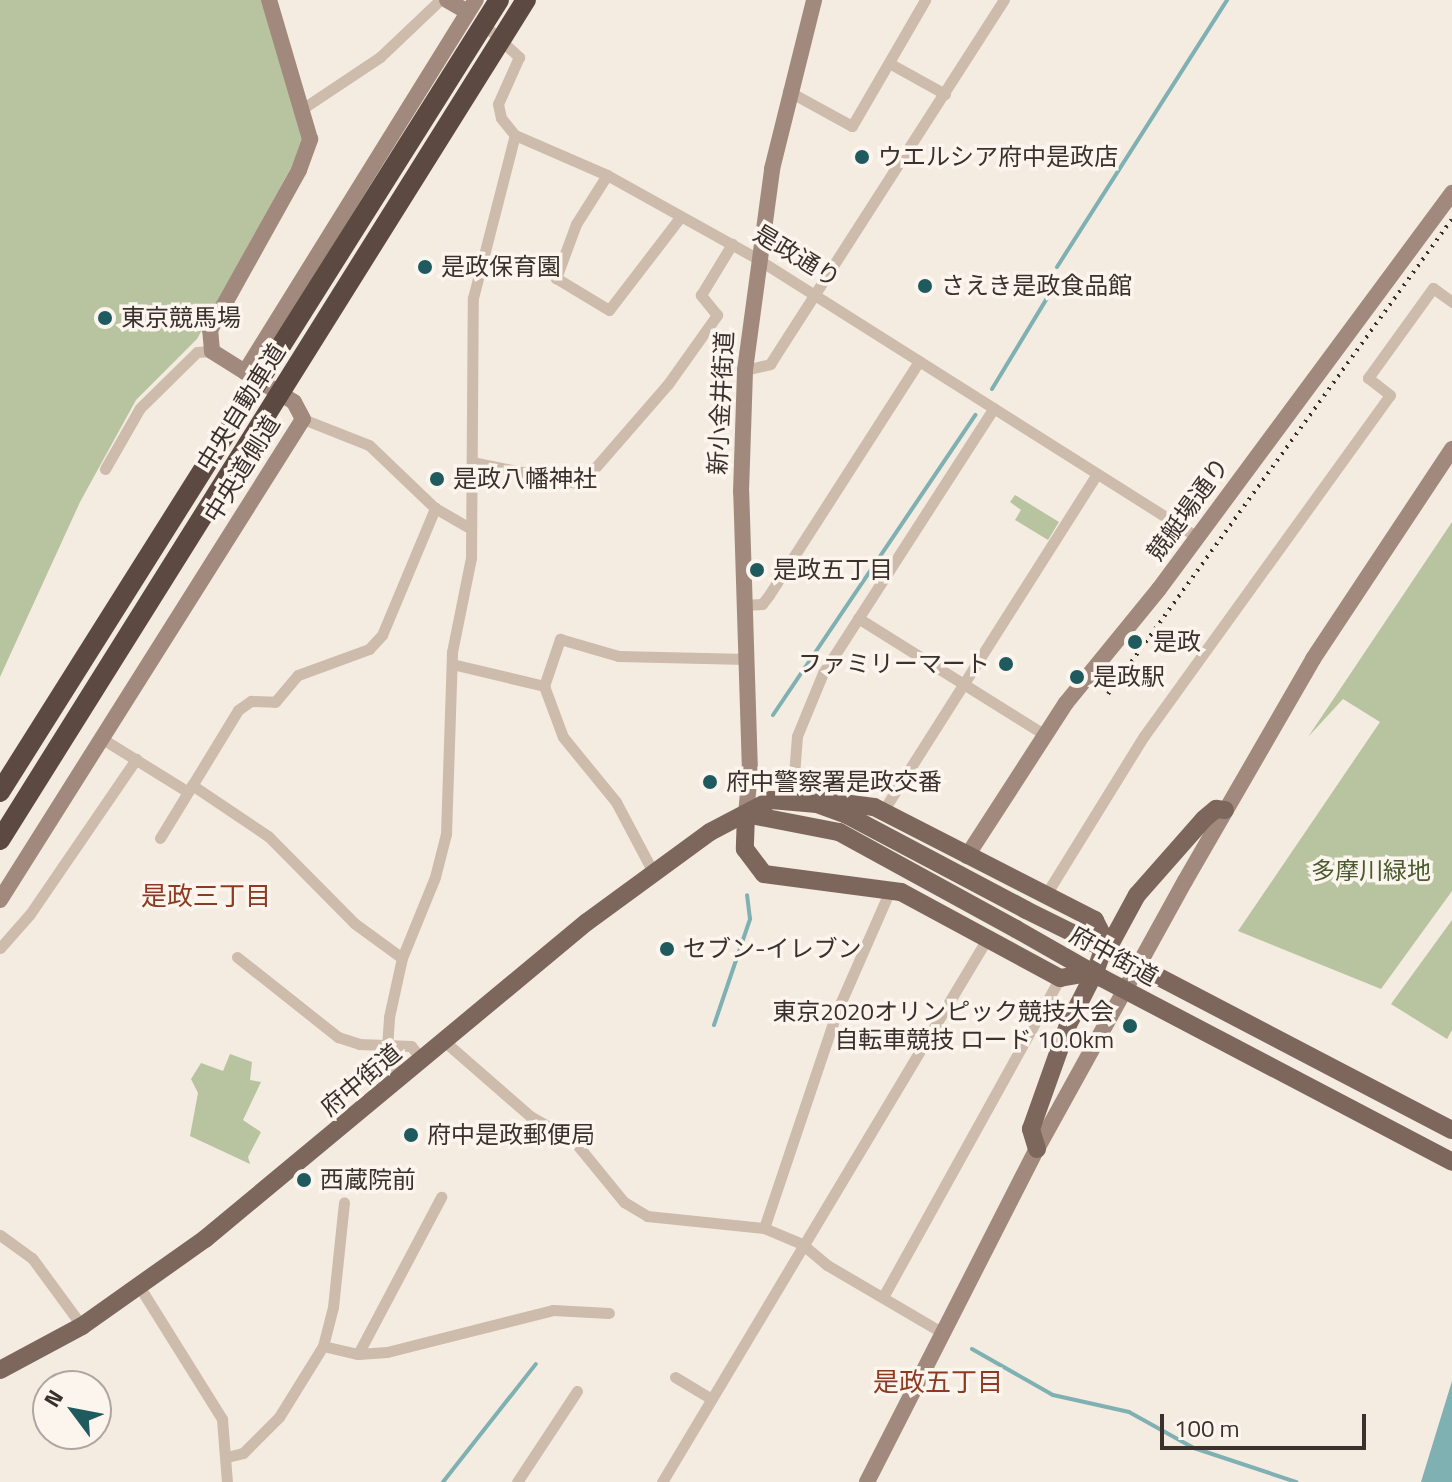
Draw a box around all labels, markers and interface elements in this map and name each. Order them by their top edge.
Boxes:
place label: ウエルシア府中是政店 [878,143,1118,171]
marker: ウエルシア府中是政店 [853,148,871,166]
street label: 是政通り [748,219,846,293]
place label: 是政保育園 [441,253,561,281]
marker: 是政保育園 [416,258,434,276]
place label: さえき是政食品館 [941,272,1133,300]
marker: さえき是政食品館 [916,277,934,295]
place label: 東京競馬場 [121,304,241,332]
marker: 東京競馬場 [96,309,114,327]
street label: 新小金井街道 [703,330,739,476]
street label: 中央自動車道 [191,338,291,476]
street label: 中央道側道 [198,410,286,528]
street label: 競艇場通り [1141,452,1235,566]
place label: 是政八幡神社 [453,465,597,493]
marker: 是政八幡神社 [428,470,446,488]
place label: 是政五丁目 [773,556,893,584]
marker: 是政五丁目 [748,561,766,579]
place label: 是政 [1153,628,1201,656]
marker: 是政 [1124,631,1146,653]
place label: ファミリーマート [798,650,990,678]
marker: ファミリーマート [997,655,1015,673]
place label: 是政駅 [1093,663,1165,691]
marker: 是政駅 [1068,668,1086,686]
place label: 府中警察署是政交番 [726,768,942,796]
marker: 府中警察署是政交番 [701,773,719,791]
park label: 多摩川緑地 [1311,857,1431,885]
district label: 是政三丁目 [141,880,271,912]
street label: 府中街道 [1065,920,1163,992]
place label: セブン-イレブン [683,935,862,963]
marker: セブン-イレブン [658,940,676,958]
place label: 東京2020オリンピック競技大会 自転車競技 ロード 10.0km [772,998,1114,1054]
marker: 東京2020オリンピック競技大会 自転車競技 ロード 10.0km [1121,1017,1139,1035]
street label: 府中街道 [315,1038,407,1122]
place label: 府中是政郵便局 [427,1121,595,1149]
marker: 府中是政郵便局 [402,1126,420,1144]
place label: 西蔵院前 [320,1166,416,1194]
marker: 西蔵院前 [295,1171,313,1189]
district label: 是政五丁目 [873,1366,1003,1398]
north arrow [32,1370,112,1450]
text: N [35,1383,72,1414]
scale bar [1164,1398,1370,1448]
text: 100 m [1174,1410,1240,1446]

